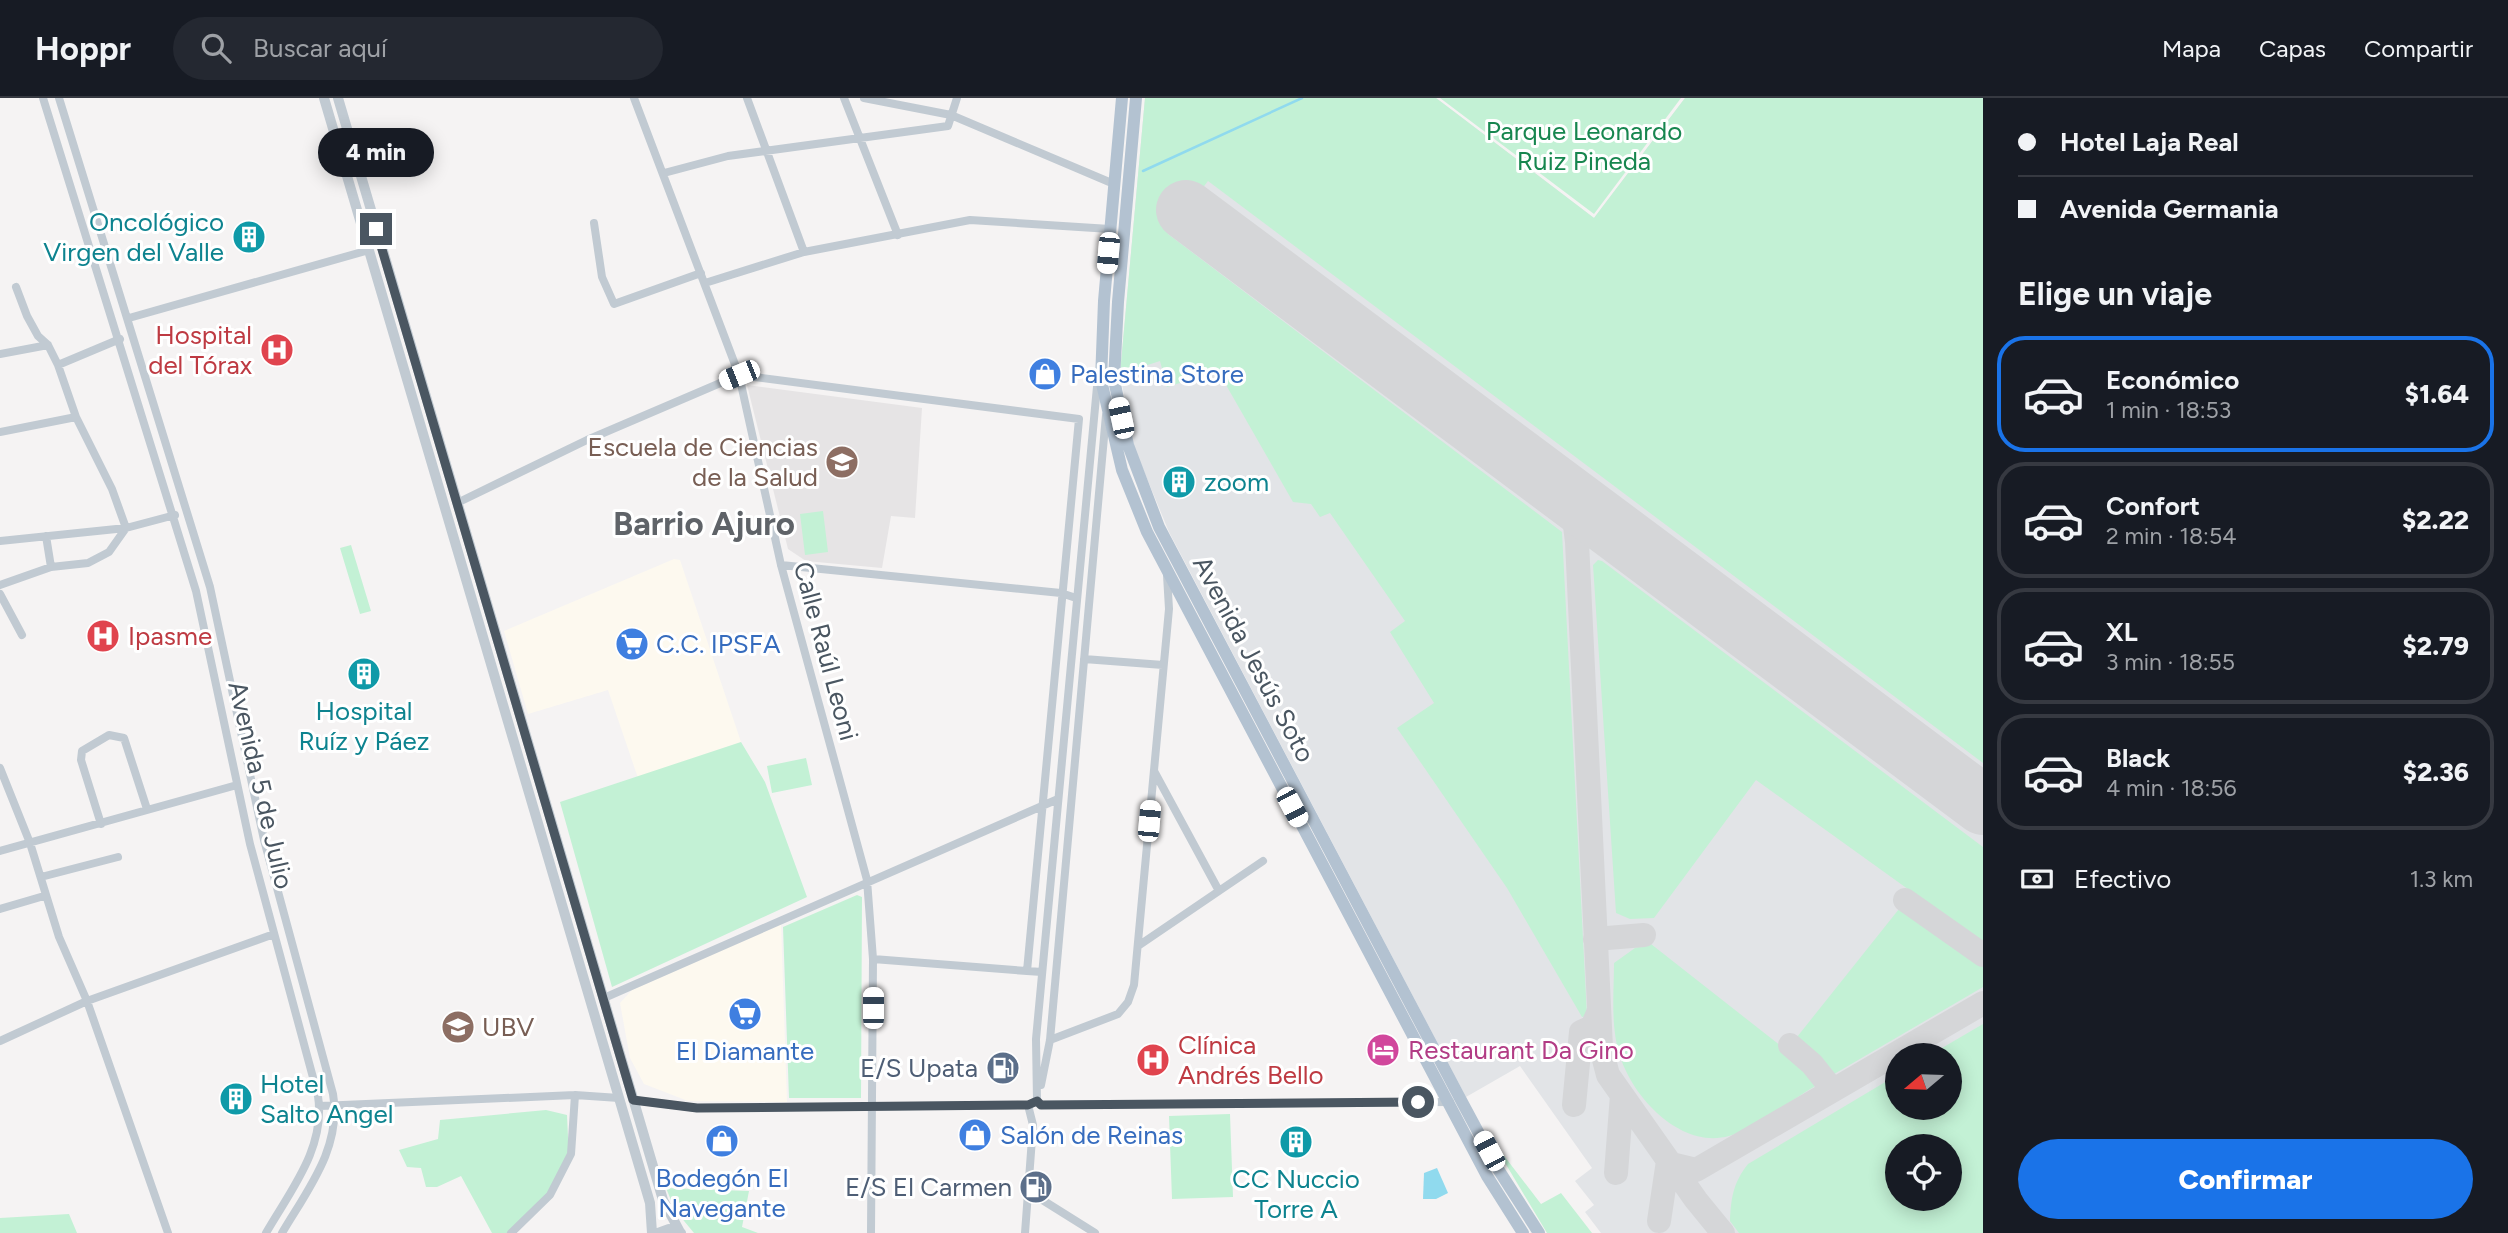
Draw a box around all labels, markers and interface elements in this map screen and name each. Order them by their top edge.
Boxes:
search box [173,17,663,80]
text: Hoppr [35,29,131,68]
icon: search [197,29,235,67]
text: Buscar aquí [253,32,387,64]
text: Mapa [2162,34,2221,63]
text: Capas [2259,34,2326,63]
text: Compartir [2364,34,2473,63]
park label: Parque Leonardo Ruiz Pineda [1486,115,1682,177]
text: Hotel Laja Real [2060,126,2239,158]
callout: 4 min [318,128,434,176]
text: 4 min [346,138,406,166]
text: Avenida Germania [2060,193,2279,225]
place label: Oncológico Virgen del Valle [43,206,224,268]
route end [360,213,392,245]
building icon: Oncológico Virgen del Valle [230,218,268,256]
car [1096,231,1121,275]
text: Elige un viaje [2018,275,2212,313]
place label: Hospital del Tórax [148,319,253,381]
hospital icon: Hospital del Tórax [258,331,296,369]
shop icon: Palestina Store [1026,355,1064,393]
car [716,357,763,393]
place label: Palestina Store [1070,358,1244,390]
icon: car [2022,363,2085,426]
text: Económico [2106,364,2239,396]
text: $1.64 [2405,378,2469,410]
car [1107,395,1136,441]
text: 1 min · 18:53 [2106,396,2231,424]
place label: Escuela de Ciencias de la Salud [588,431,818,493]
school or university icon: Escuela de Ciencias de la Salud [823,443,861,481]
building icon: zoom [1160,463,1198,501]
place label: zoom [1204,466,1269,498]
icon: car [2022,489,2085,552]
text: Confort [2106,490,2200,522]
district label: Barrio Ajuro [613,504,795,543]
text: $2.22 [2402,504,2469,536]
text: 2 min · 18:54 [2106,522,2236,550]
street label: Avenida Jesús Soto [1186,550,1322,768]
street label: Calle Raúl Leoni [787,558,865,744]
icon: car [2022,615,2085,678]
text: XL [2106,616,2138,648]
hospital icon: Ipasme [84,617,122,655]
place label: Ipasme [128,620,212,652]
supermarket icon: C.C. IPSFA [613,625,651,663]
place label: C.C. IPSFA [656,628,781,660]
text: $2.79 [2403,630,2469,662]
text: 3 min · 18:55 [2106,648,2235,676]
building icon: Hospital Ruíz y Páez [345,655,383,693]
street label: Avenida 5 de Julio [222,678,300,892]
place label: Hospital Ruíz y Páez [298,695,430,757]
icon: car [2022,741,2085,804]
text: Black [2106,742,2170,774]
text: $2.36 [2403,756,2469,788]
text: 4 min · 18:56 [2106,774,2237,802]
car [1273,784,1312,830]
car [1137,799,1162,843]
icon: cash [2018,860,2056,898]
text: Efectivo [2074,863,2171,895]
text: 1.3 km [2410,865,2473,893]
car [863,987,884,1029]
supermarket icon: El Diamante [726,995,764,1033]
school or university icon: UBV [439,1008,477,1046]
place label: UBV [482,1011,534,1043]
place label: Clínica Andrés Bello [1178,1029,1324,1091]
hotel icon: Restaurant Da Gino [1364,1031,1402,1069]
place label: Restaurant Da Gino [1408,1034,1634,1066]
place label: El Diamante [676,1035,814,1067]
hospital icon: Clínica Andrés Bello [1134,1041,1172,1079]
north arrow [1885,1043,1962,1120]
map controls [1885,1043,1962,1211]
fuel station icon: E/S Upata [984,1049,1022,1087]
place label: E/S Upata [860,1052,978,1084]
place label: Hotel Salto Angel [260,1068,394,1130]
building icon: Hotel Salto Angel [217,1080,255,1118]
route start [1402,1086,1434,1118]
shop icon: Salón de Reinas [956,1116,994,1154]
place label: Salón de Reinas [1000,1119,1183,1151]
shop icon: Bodegón El Navegante [703,1122,741,1160]
building icon: CC Nuccio Torre A [1277,1123,1315,1161]
car [1470,1128,1509,1174]
button: locate [1885,1134,1962,1211]
button: Confirmar [2018,1139,2473,1219]
place label: Bodegón El Navegante [656,1162,788,1224]
place label: CC Nuccio Torre A [1232,1163,1360,1225]
fuel station icon: E/S El Carmen [1017,1168,1055,1206]
place label: E/S El Carmen [845,1171,1012,1203]

